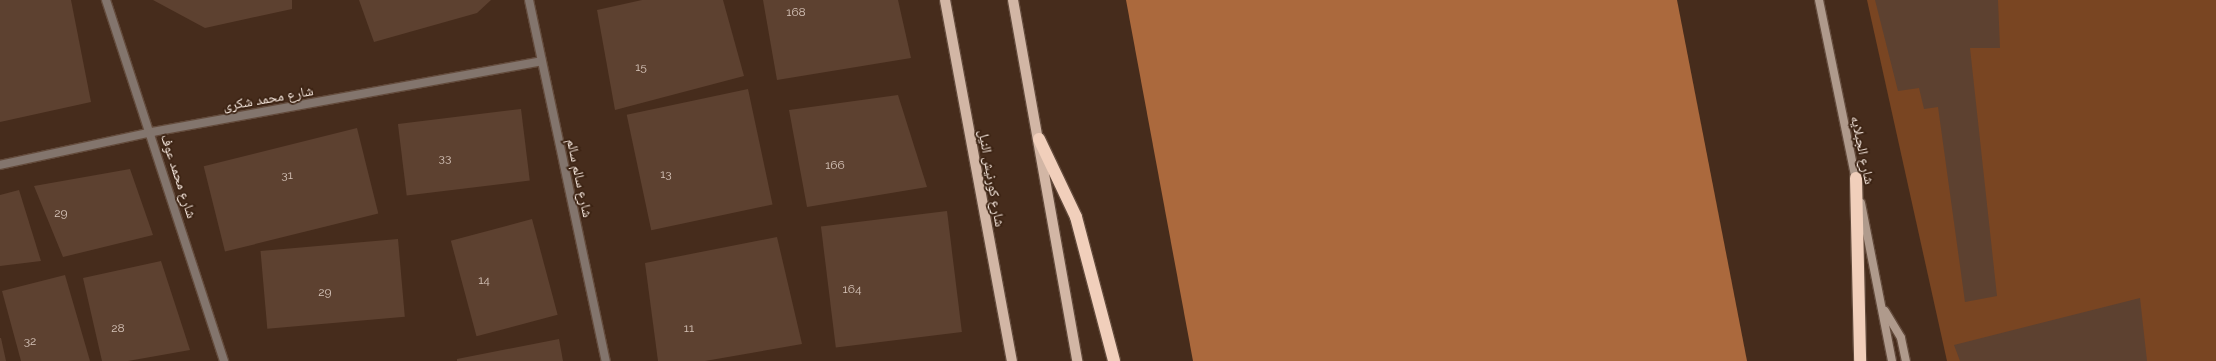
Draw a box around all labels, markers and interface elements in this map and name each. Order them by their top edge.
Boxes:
house number: 168 [786,6,806,20]
house number: 15 [635,61,647,75]
street label: شارع محمد شكرى [221,82,315,114]
street label: شارع الجبلايه [1848,114,1878,186]
street label: شارع كورنيش النيل [975,128,1009,228]
street label: شارع محمد عوف [158,132,200,220]
street label: شارع سالم سالم [563,137,597,219]
house number: 33 [439,152,451,166]
house number: 166 [825,159,845,173]
house number: 13 [660,168,672,182]
house number: 31 [281,169,293,183]
house number: 29 [54,207,68,221]
house number: 14 [478,274,490,288]
house number: 164 [843,283,861,297]
house number: 29 [318,286,332,300]
house number: 28 [111,322,125,336]
house number: 11 [684,322,694,336]
house number: 32 [24,335,36,349]

